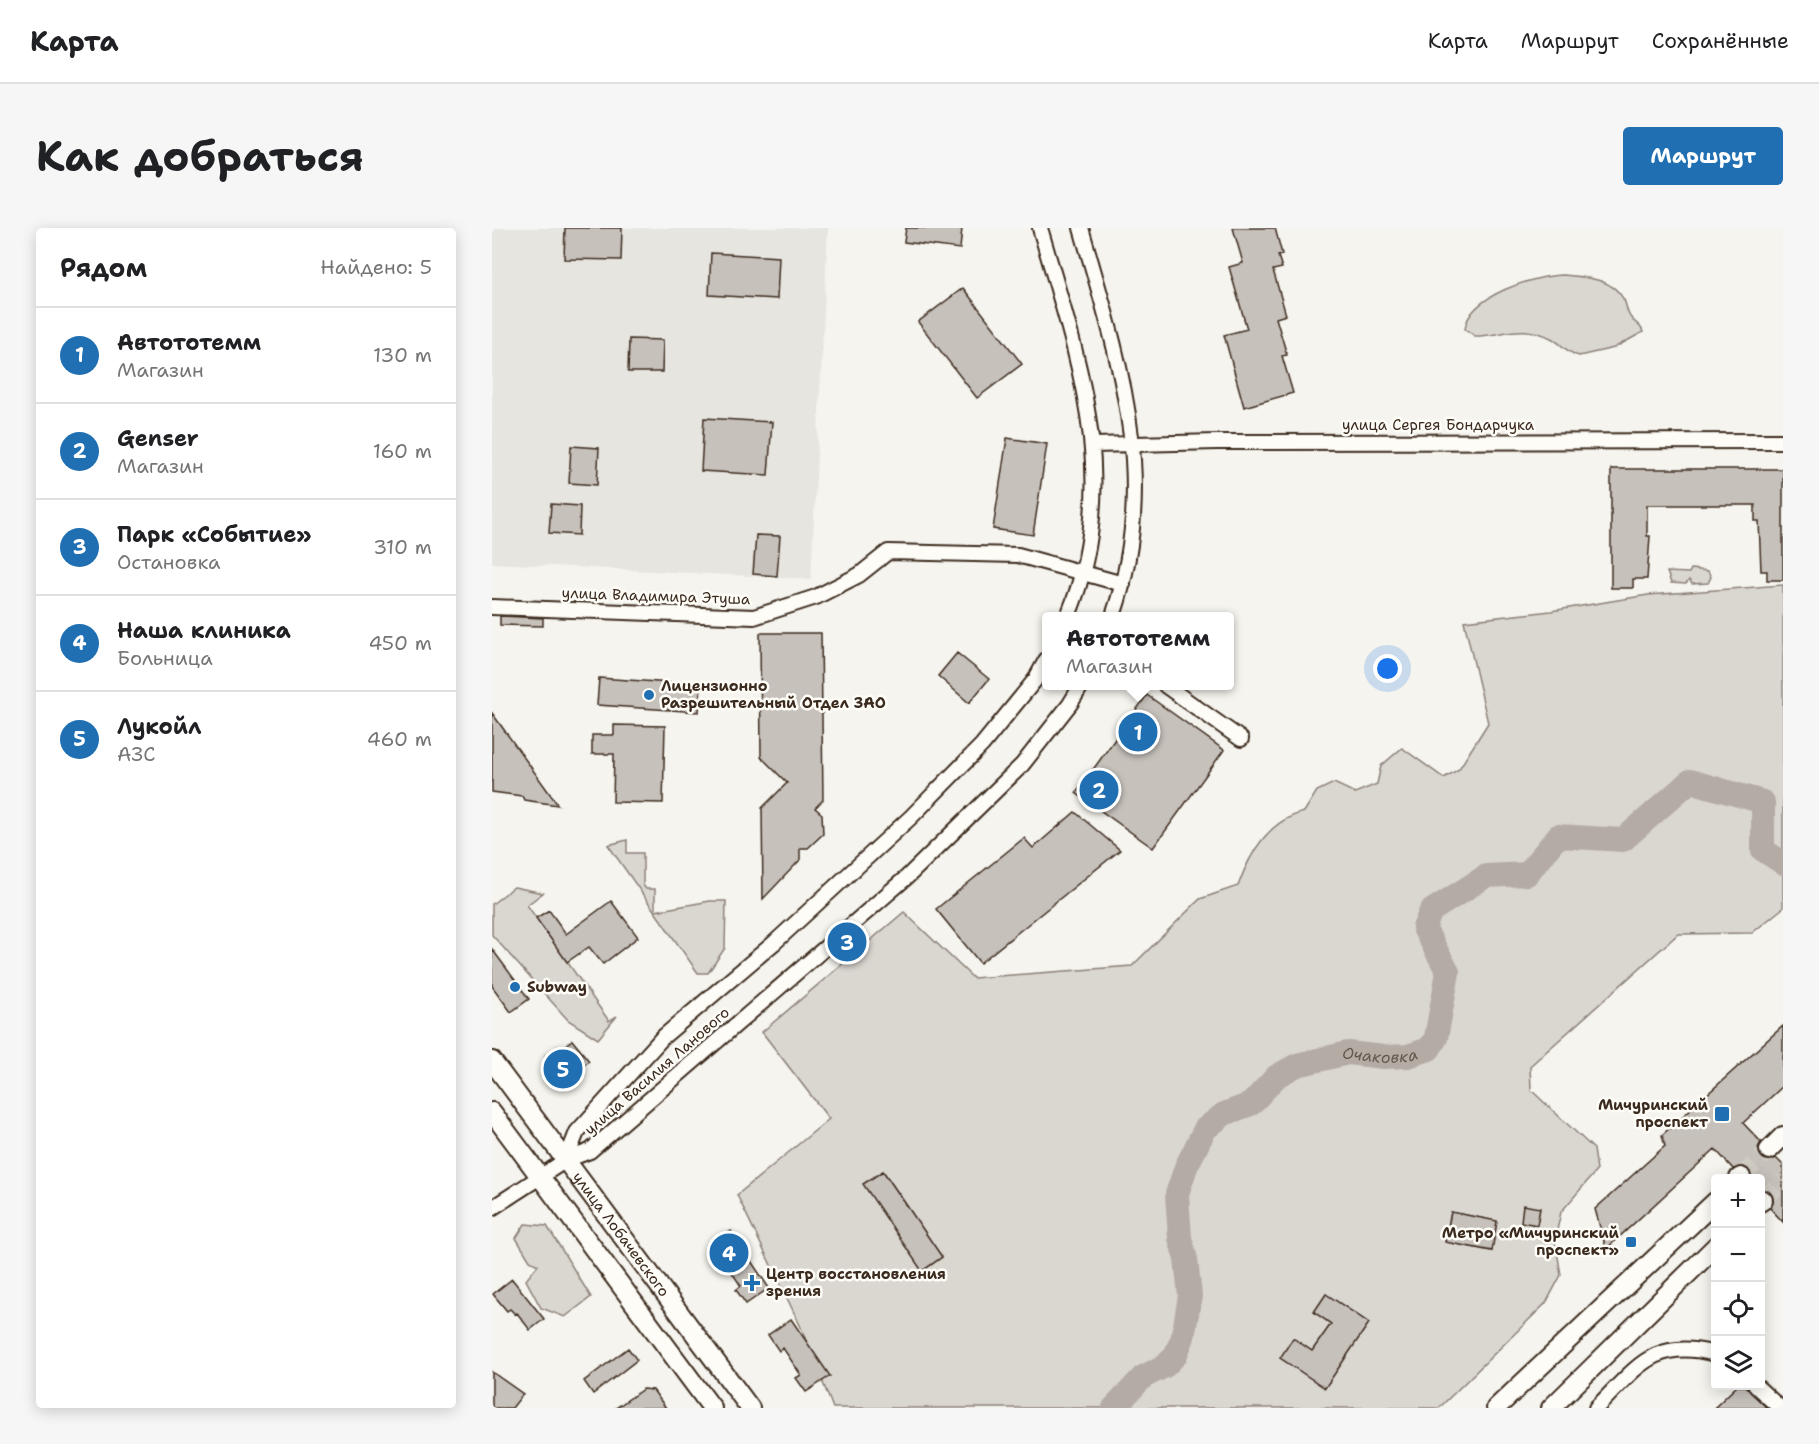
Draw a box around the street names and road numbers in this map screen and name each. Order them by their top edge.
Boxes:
street label: улица Сергея Бондарчука [1342,415,1535,435]
street label: улица Владимира Этуша [561,583,751,609]
street label: улица Василия Ланового [580,1002,734,1140]
street label: улица Лобачевского [568,1168,674,1301]

